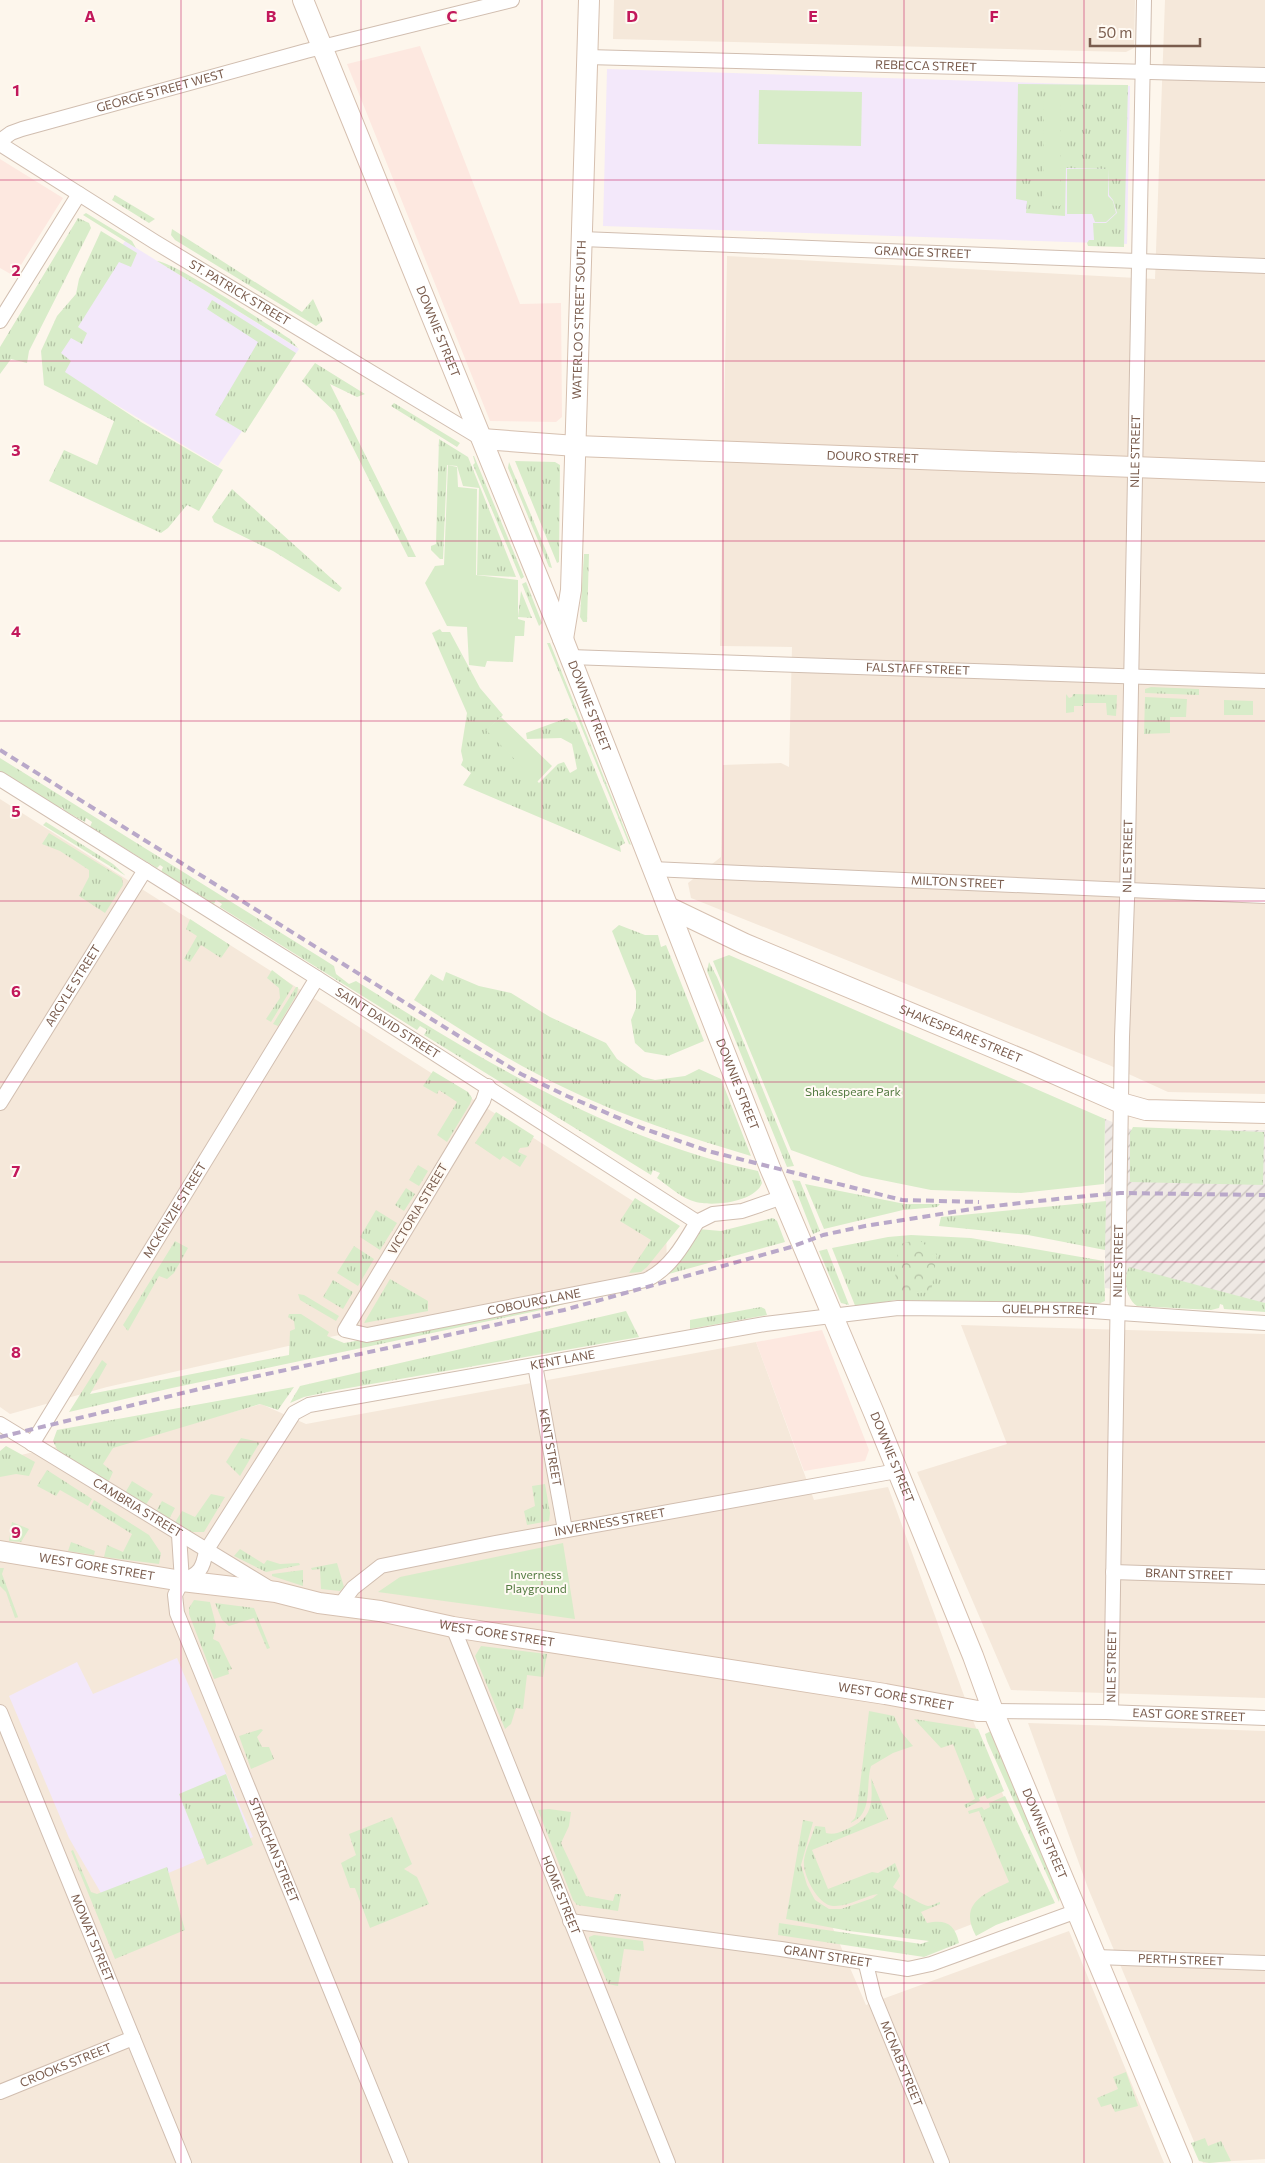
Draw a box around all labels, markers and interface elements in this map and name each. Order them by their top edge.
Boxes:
text: A [84,6,96,25]
text: B [266,6,277,25]
text: C [447,6,458,25]
text: D [626,6,638,25]
text: E [808,6,818,25]
text: F [989,6,999,25]
scale bar [1090,15,1200,47]
text: 50 m [1098,23,1132,41]
street label: REBECCA STREET [875,57,977,73]
street label: GEORGE STREET WEST [94,66,226,114]
text: 1 [12,80,20,99]
street label: WATERLOO STREET SOUTH [569,240,588,400]
street label: GRANGE STREET [874,243,972,260]
street label: ST. PATRICK STREET [187,256,293,328]
text: 2 [11,260,21,279]
street label: DOWNIE STREET [414,284,464,379]
street label: NILE STREET [1127,414,1142,488]
text: 3 [11,440,21,459]
street label: DOURO STREET [826,447,919,465]
text: 4 [11,621,21,640]
street label: DOWNIE STREET [566,658,615,754]
street label: FALSTAFF STREET [866,659,970,677]
text: 5 [11,801,21,820]
street label: NILE STREET [1119,819,1135,893]
street label: MILTON STREET [911,872,1005,891]
street label: ARGYLE STREET [41,942,103,1029]
text: 6 [11,981,21,1000]
street label: SAINT DAVID STREET [333,984,443,1061]
street label: SHAKESPEARE STREET [898,1001,1025,1065]
street label: DOWNIE STREET [714,1036,762,1132]
park label: Shakespeare Park [805,1084,902,1098]
street label: MCKENZIE STREET [140,1159,209,1260]
street label: VICTORIA STREET [385,1160,450,1256]
text: 7 [12,1161,21,1180]
street label: NILE STREET [1110,1224,1125,1298]
street label: COBOURG LANE [486,1285,582,1317]
street label: GUELPH STREET [1002,1301,1098,1317]
text: 8 [11,1342,21,1361]
street label: KENT LANE [529,1346,596,1372]
street label: KENT STREET [537,1407,565,1488]
street label: DOWNIE STREET [868,1409,918,1505]
street label: CAMBRIA STREET [91,1474,186,1540]
street label: INVERNESS STREET [553,1505,667,1538]
text: 9 [11,1522,21,1541]
street label: WEST GORE STREET [38,1550,156,1582]
street label: BRANT STREET [1145,1565,1233,1582]
park label: Inverness Playground [505,1567,567,1595]
street label: WEST GORE STREET [438,1616,556,1649]
street label: NILE STREET [1103,1629,1118,1703]
street label: WEST GORE STREET [837,1679,955,1712]
street label: EAST GORE STREET [1132,1705,1246,1723]
street label: DOWNIE STREET [1020,1786,1071,1881]
street label: STRACHAN STREET [247,1795,302,1905]
street label: HOME STREET [539,1853,584,1937]
street label: MOWAT STREET [69,1891,117,1984]
street label: GRANT STREET [783,1942,873,1969]
street label: PERTH STREET [1138,1950,1225,1968]
street label: MCNAB STREET [878,2018,926,2109]
street label: CROOKS STREET [17,2039,114,2089]

